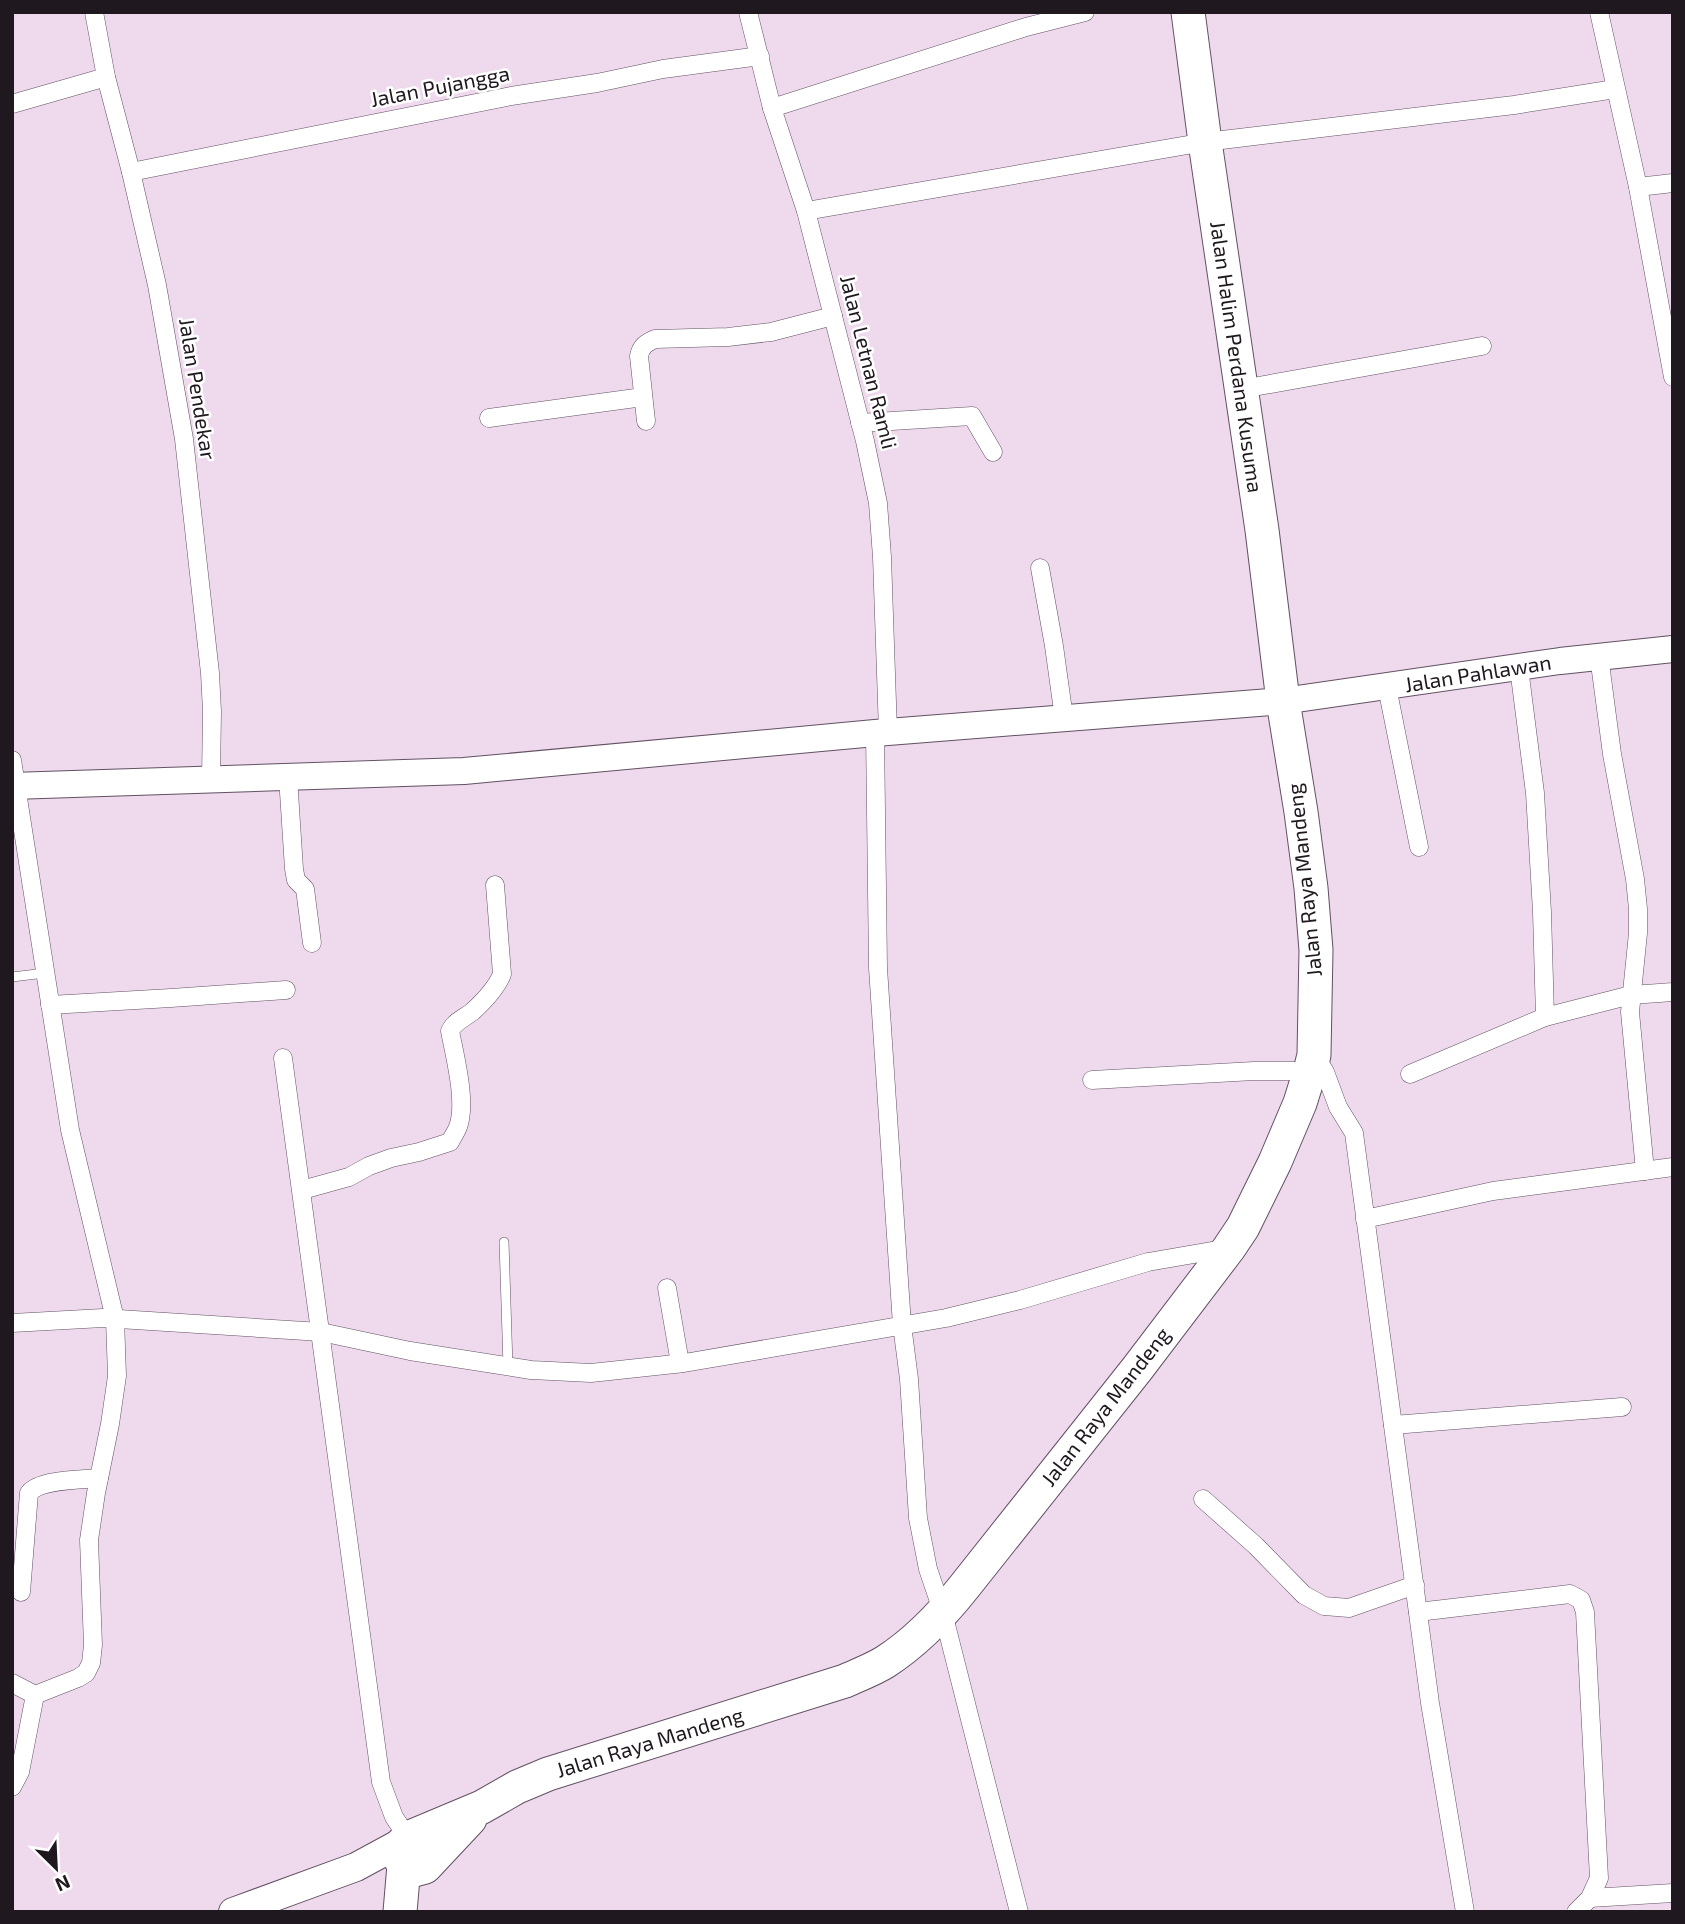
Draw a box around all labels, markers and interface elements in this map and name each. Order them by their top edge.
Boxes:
street label: Jalan Pujangga [368,60,512,112]
street label: Jalan Halim Perdana Kusuma [1206,219,1269,494]
street label: Jalan Letnan Ramli [836,272,903,451]
street label: Jalan Pendekar [175,316,222,462]
street label: Jalan Pahlawan [1403,649,1553,696]
street label: Jalan Raya Mandeng [1281,782,1326,978]
street label: Jalan Raya Mandeng [1035,1322,1175,1490]
street label: Jalan Raya Mandeng [553,1701,746,1782]
north arrow [21,1833,91,1903]
text: N [52,1871,74,1897]

